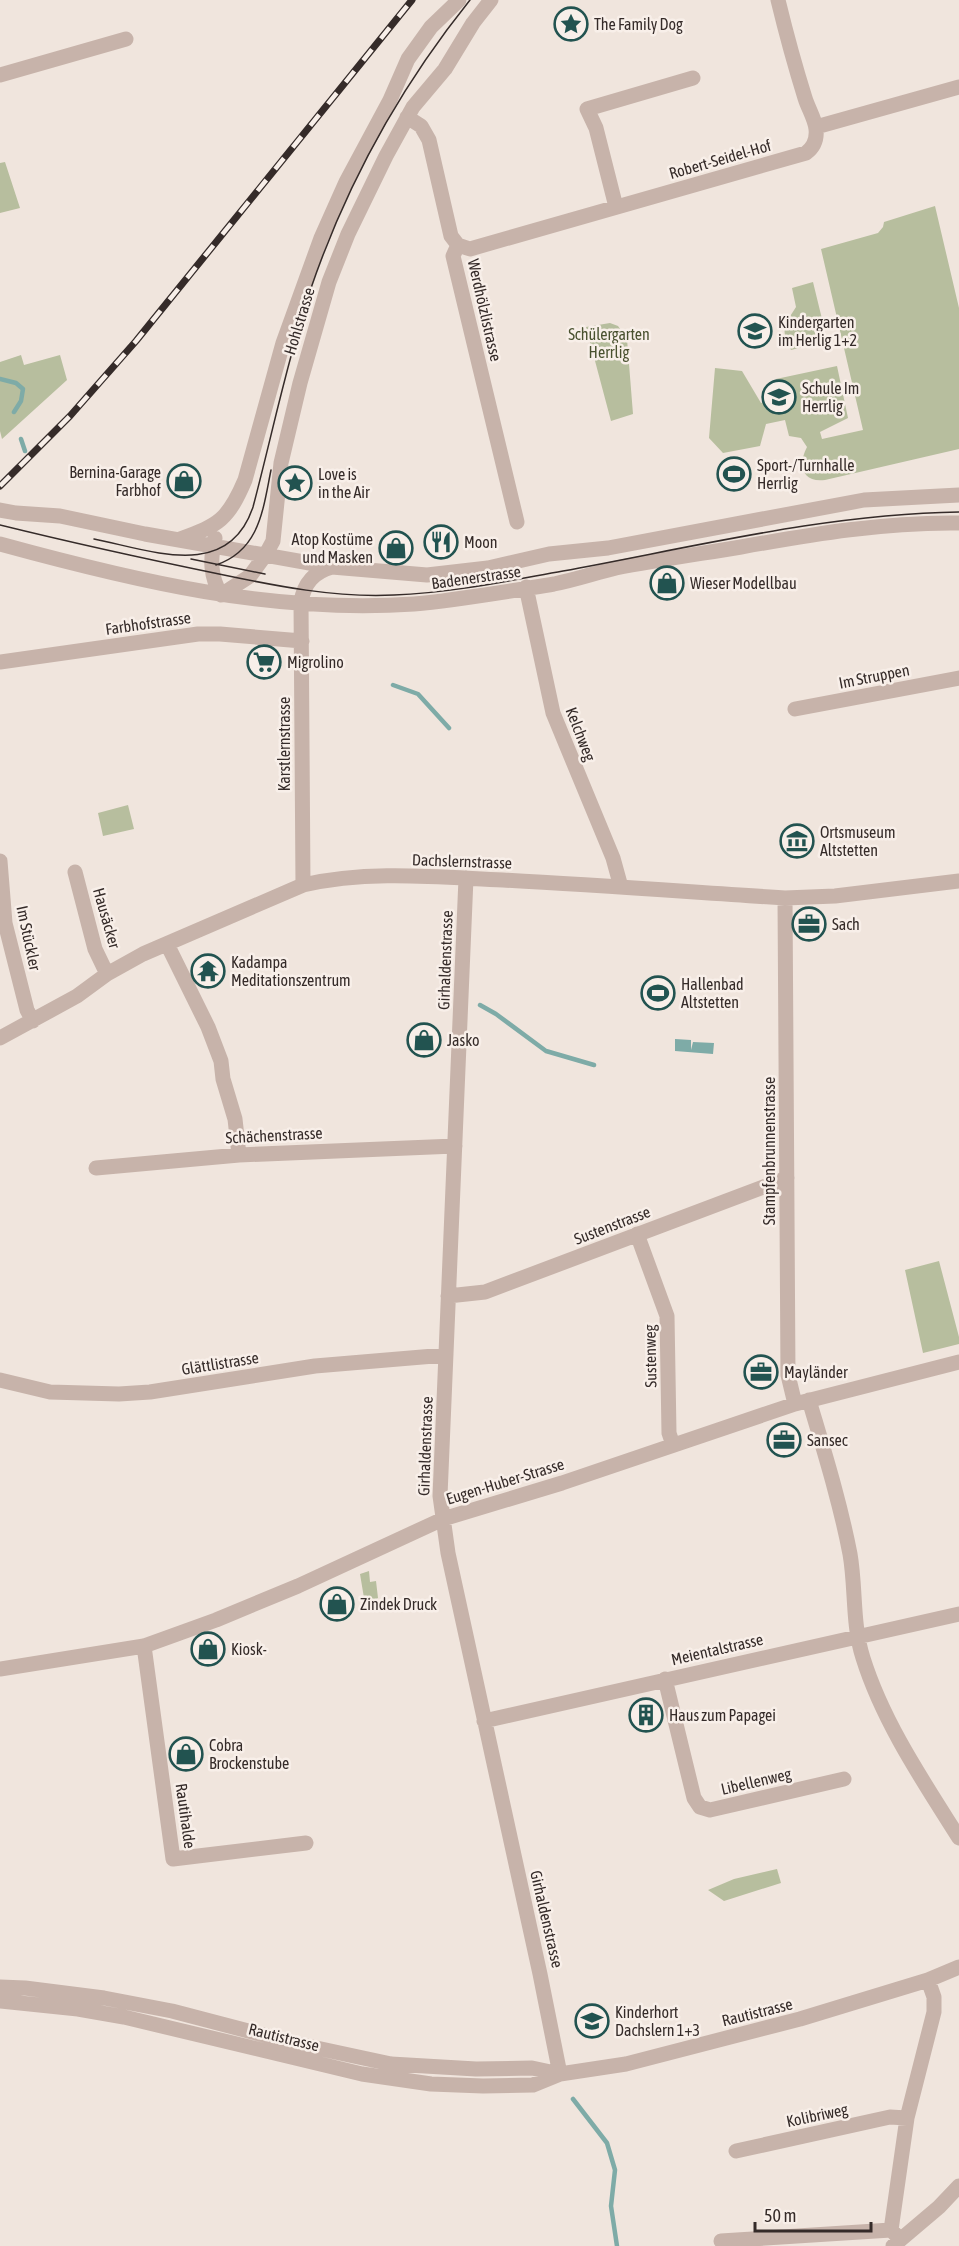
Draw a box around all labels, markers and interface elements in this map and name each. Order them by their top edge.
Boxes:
place icon: The Family Dog [553,6,589,42]
place label: The Family Dog [594,15,683,34]
street label: Robert-Seidel-Hof [667,136,774,182]
street label: Werdhölzlistrasse [464,257,506,363]
street label: Hohlstrasse [280,285,318,357]
school or university icon: Kindergarten im Herlig 1+2 [737,313,773,349]
place label: Kindergarten im Herlig 1+2 [778,313,857,350]
park label: Schülergarten Herrlig [568,325,650,362]
school or university icon: Schule Im Herrlig [761,379,797,415]
place label: Schule Im Herrlig [802,379,859,416]
sports icon: Sport-/Turnhalle Herrlig [716,456,752,492]
place label: Sport-/Turnhalle Herrlig [757,456,855,493]
place label: Bernina-Garage Farbhof [69,463,162,499]
shop icon: Bernina-Garage Farbhof [166,463,202,499]
place icon: Love is in the Air [277,465,313,501]
place label: Love is in the Air [318,465,370,501]
restaurant icon: Moon [423,524,459,560]
place label: Atop Kostüme und Masken [292,530,373,566]
shop icon: Atop Kostüme und Masken [378,530,414,566]
place label: Moon [464,533,498,551]
street label: Badenerstrasse [430,562,522,592]
shop icon: Wieser Modellbau [649,565,685,601]
place label: Wieser Modellbau [690,574,797,592]
street label: Farbhofstrasse [104,608,192,638]
supermarket icon: Migrolino [246,644,282,680]
place label: Migrolino [287,653,344,672]
street label: Im Struppen [837,660,911,693]
street label: Karstlernstrasse [275,697,293,791]
street label: Kelchweg [562,705,599,764]
museum icon: Ortsmuseum Altstetten [779,823,815,859]
place label: Ortsmuseum Altstetten [820,823,896,859]
street label: Dachslernstrasse [412,850,512,872]
street label: Hausäcker [90,886,124,951]
street label: Im Stückler [13,904,45,972]
office icon: Sach [791,906,827,942]
street label: Girhaldenstrasse [434,910,456,1010]
place label: Sach [832,915,860,933]
temple icon: Kadampa Meditationszentrum [190,953,226,989]
place label: Kadampa Meditationszentrum [231,953,351,989]
sports icon: Hallenbad Altstetten [640,975,676,1011]
place label: Hallenbad Altstetten [681,975,744,1011]
shop icon: Jasko [406,1022,442,1058]
place label: Jasko [447,1031,479,1049]
street label: Stampfenbrunnenstrasse [760,1077,779,1225]
street label: Schächenstrasse [225,1123,323,1147]
street label: Sustenstrasse [571,1202,653,1248]
street label: Sustenweg [640,1324,661,1388]
street label: Glättlistrasse [180,1348,260,1378]
office icon: Mayländer [743,1354,779,1390]
place label: Mayländer [784,1363,848,1382]
street label: Girhaldenstrasse [414,1396,436,1496]
office icon: Sansec [766,1422,802,1458]
place label: Sansec [807,1431,848,1449]
street label: Eugen-Huber-Strasse [444,1454,566,1508]
shop icon: Zindek Druck [319,1586,355,1622]
place label: Zindek Druck [360,1595,437,1613]
street label: Meientalstrasse [669,1630,765,1668]
shop icon: Kiosk- [190,1631,226,1667]
place label: Kiosk- [231,1640,267,1658]
building icon: Haus zum Papagei [628,1697,664,1733]
place label: Haus zum Papagei [669,1706,776,1725]
shop icon: Cobra Brockenstube [168,1736,204,1772]
place label: Cobra Brockenstube [209,1736,289,1772]
street label: Libellenweg [719,1764,793,1799]
street label: Rautihalde [173,1782,199,1850]
street label: Girhaldenstrasse [527,1869,567,1969]
street label: Rautistrasse [720,1995,794,2029]
school or university icon: Kinderhort Dachslern 1+3 [574,2003,610,2039]
place label: Kinderhort Dachslern 1+3 [615,2003,700,2039]
street label: Rautistrasse [247,2020,321,2054]
street label: Kolibriweg [785,2100,850,2131]
scale bar [755,2195,870,2233]
text: 50 m [764,2205,796,2226]

